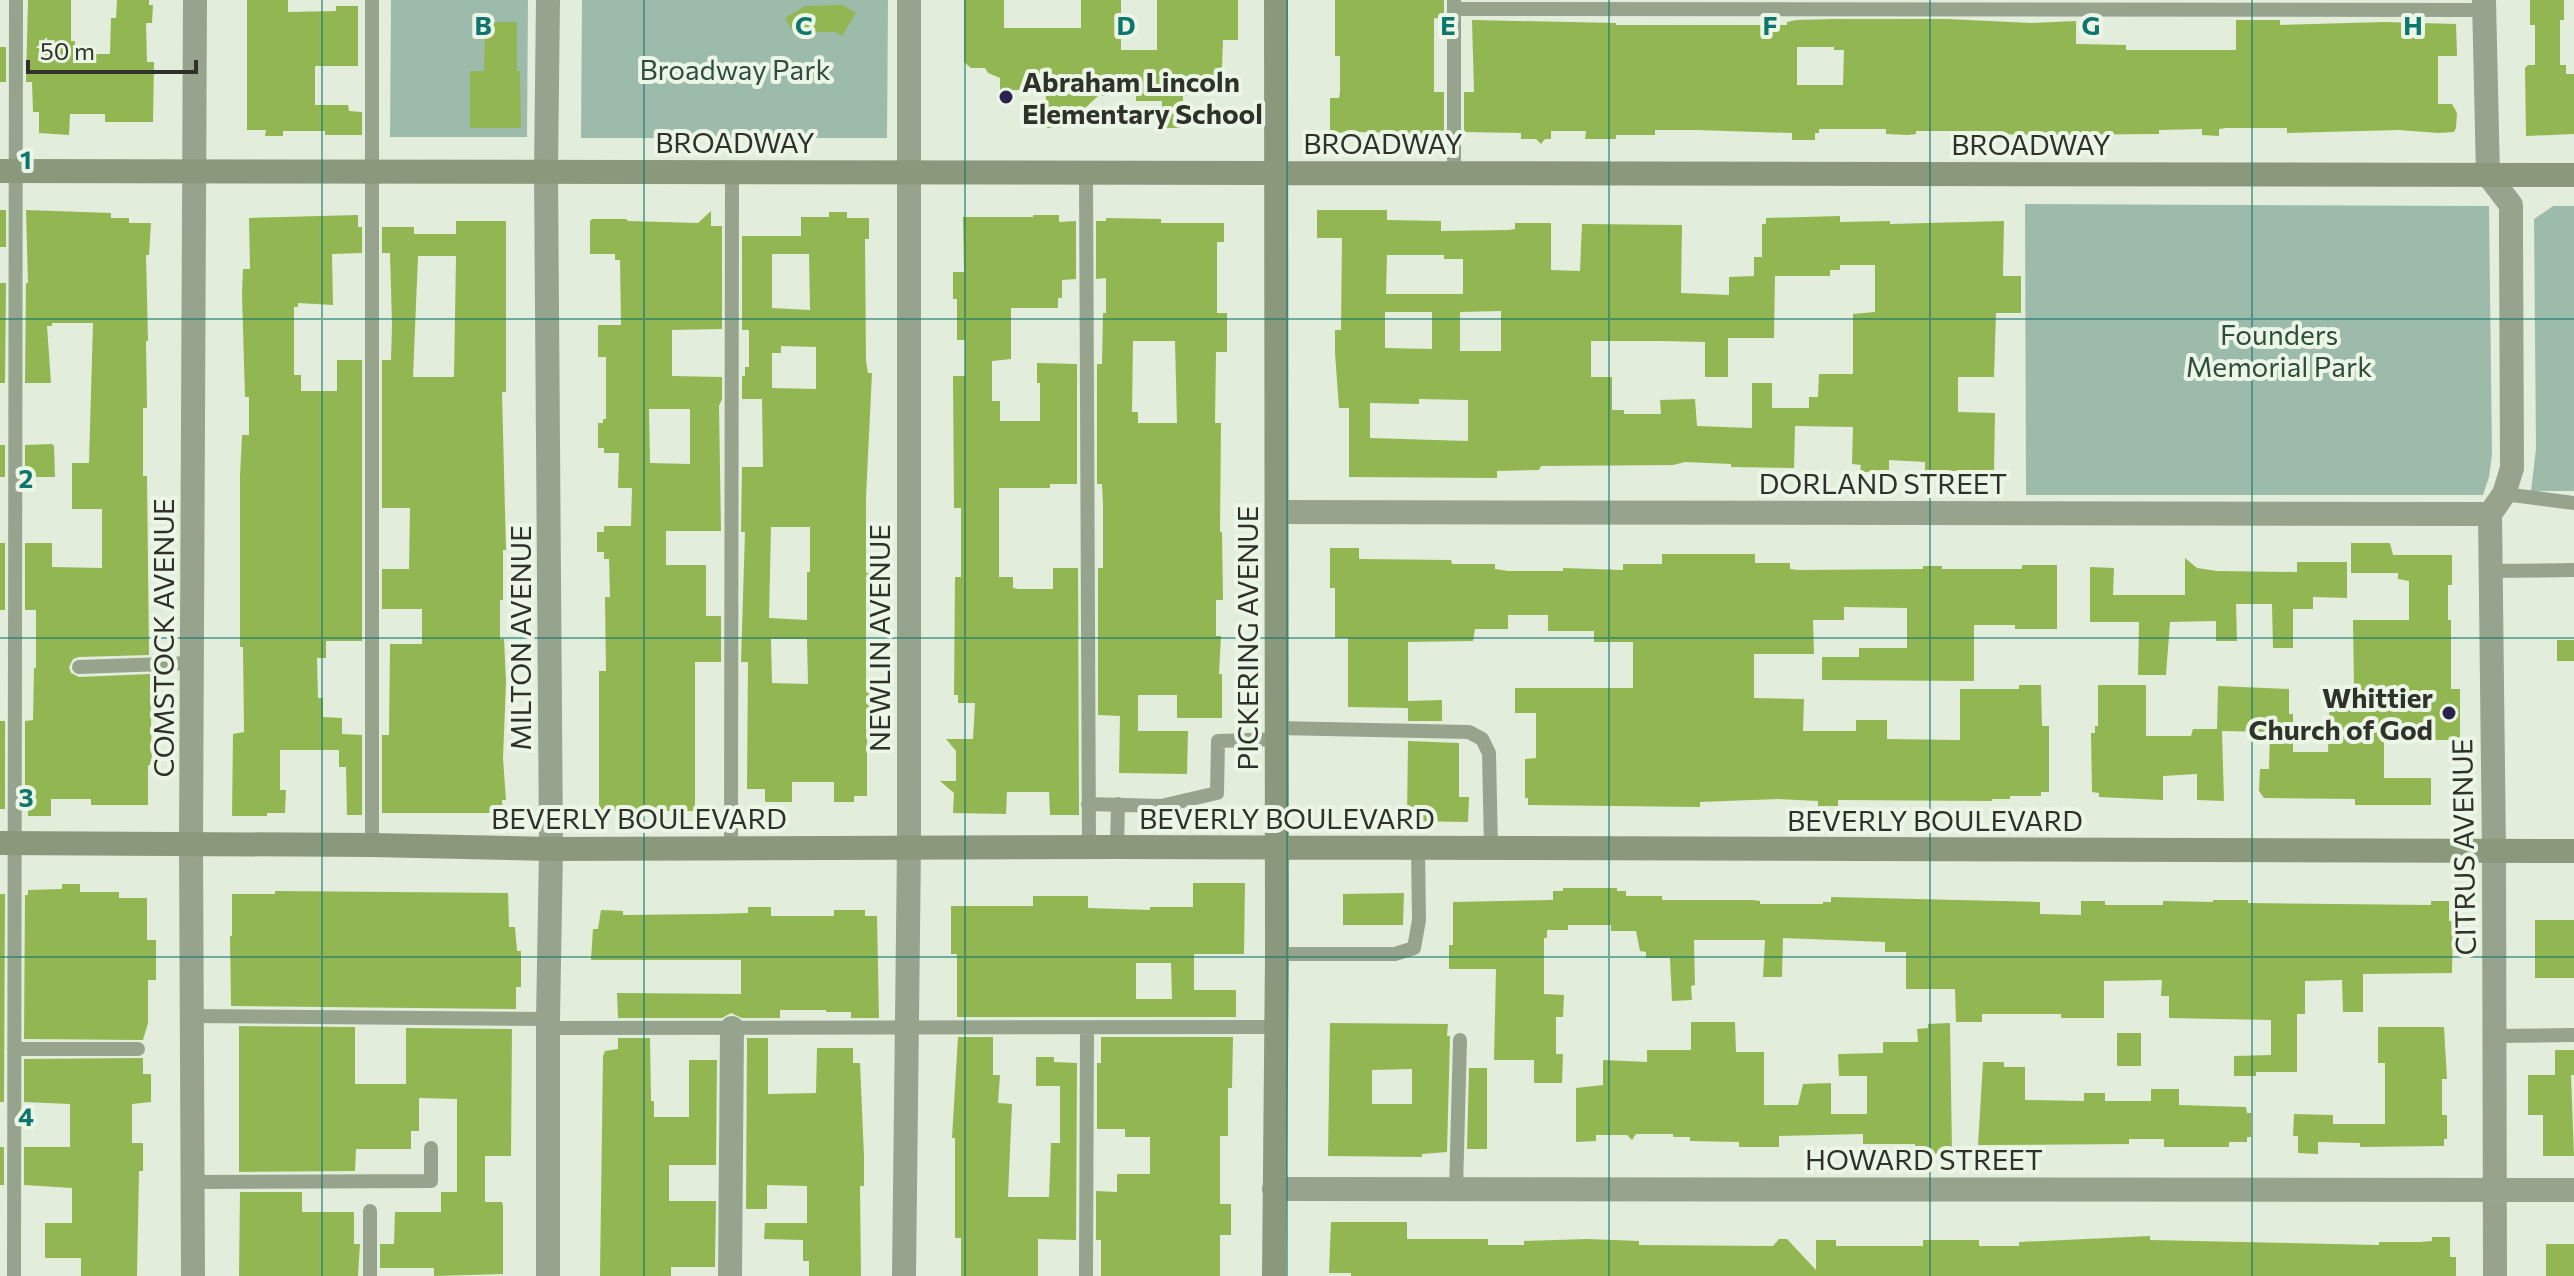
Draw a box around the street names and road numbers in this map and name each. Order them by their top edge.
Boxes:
street label: BROADWAY [655,125,815,159]
street label: BROADWAY [1303,126,1463,160]
street label: BROADWAY [1951,127,2111,161]
street label: DORLAND STREET [1759,466,2007,500]
street label: COMSTOCK AVENUE [146,499,180,777]
street label: PICKERING AVENUE [1230,506,1264,770]
street label: NEWLIN AVENUE [862,524,896,752]
street label: MILTON AVENUE [503,525,537,751]
street label: CITRUS AVENUE [2444,738,2482,956]
street label: BEVERLY BOULEVARD [491,801,787,835]
street label: BEVERLY BOULEVARD [1139,801,1435,835]
street label: BEVERLY BOULEVARD [1787,803,2083,837]
street label: HOWARD STREET [1805,1142,2043,1176]

